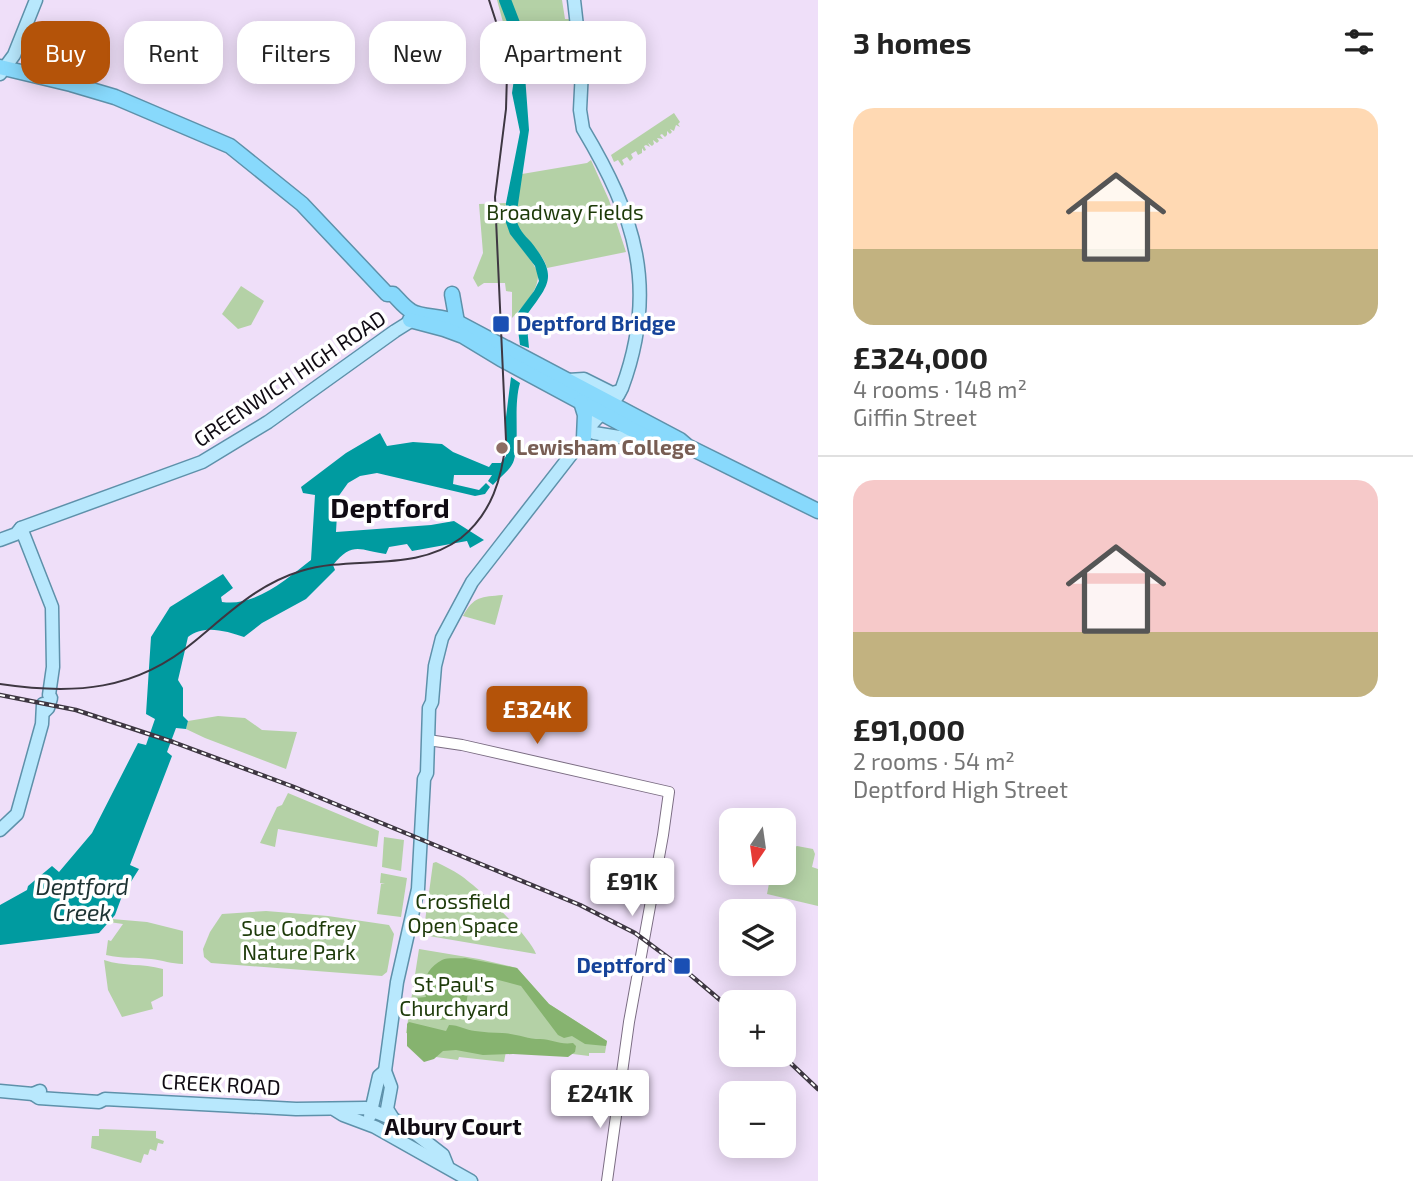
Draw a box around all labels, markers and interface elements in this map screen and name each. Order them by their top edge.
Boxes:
chip: Buy [21,21,110,84]
chip: Rent [124,21,223,84]
chip: Filters [237,21,355,84]
chip: New [369,21,466,84]
chip: Apartment [480,21,646,84]
icon: filters [1340,23,1378,61]
text: 3 homes [853,24,972,60]
icon: home [1053,154,1179,280]
park label: Broadway Fields [486,199,644,224]
street label: GREENWICH HIGH ROAD [189,304,390,451]
place label: Deptford Bridge [517,310,676,335]
marker: Deptford Bridge [491,314,511,334]
text: £324,000 [853,339,988,375]
text: 4 rooms · 148 m² [853,375,1027,403]
text: Giffin Street [853,403,977,431]
place label: Lewisham College [516,434,696,459]
marker: Lewisham College [494,440,510,456]
district label: Deptford [330,490,450,524]
icon: home [1053,526,1179,652]
pin: £324K [488,686,586,746]
text: £324K [502,695,572,723]
text: £91,000 [853,711,965,747]
text: 2 rooms · 54 m² [853,747,1015,775]
text: Deptford High Street [853,775,1068,803]
north arrow [719,808,796,886]
map controls [719,808,796,1158]
pin: £91K [591,858,673,918]
text: £91K [606,867,658,895]
water label: Deptford Creek [35,872,129,926]
park label: Crossfield Open Space [407,888,519,937]
button: layers [719,899,796,976]
park label: Sue Godfrey Nature Park [241,915,357,964]
place label: Deptford [576,952,666,977]
marker: Deptford [672,956,692,976]
park label: St Paul's Churchyard [399,971,509,1020]
button: + [719,990,796,1067]
street label: CREEK ROAD [161,1068,281,1099]
pin: £241K [551,1070,649,1130]
text: £241K [567,1079,633,1107]
button: − [719,1081,796,1158]
district label: Albury Court [384,1112,522,1140]

